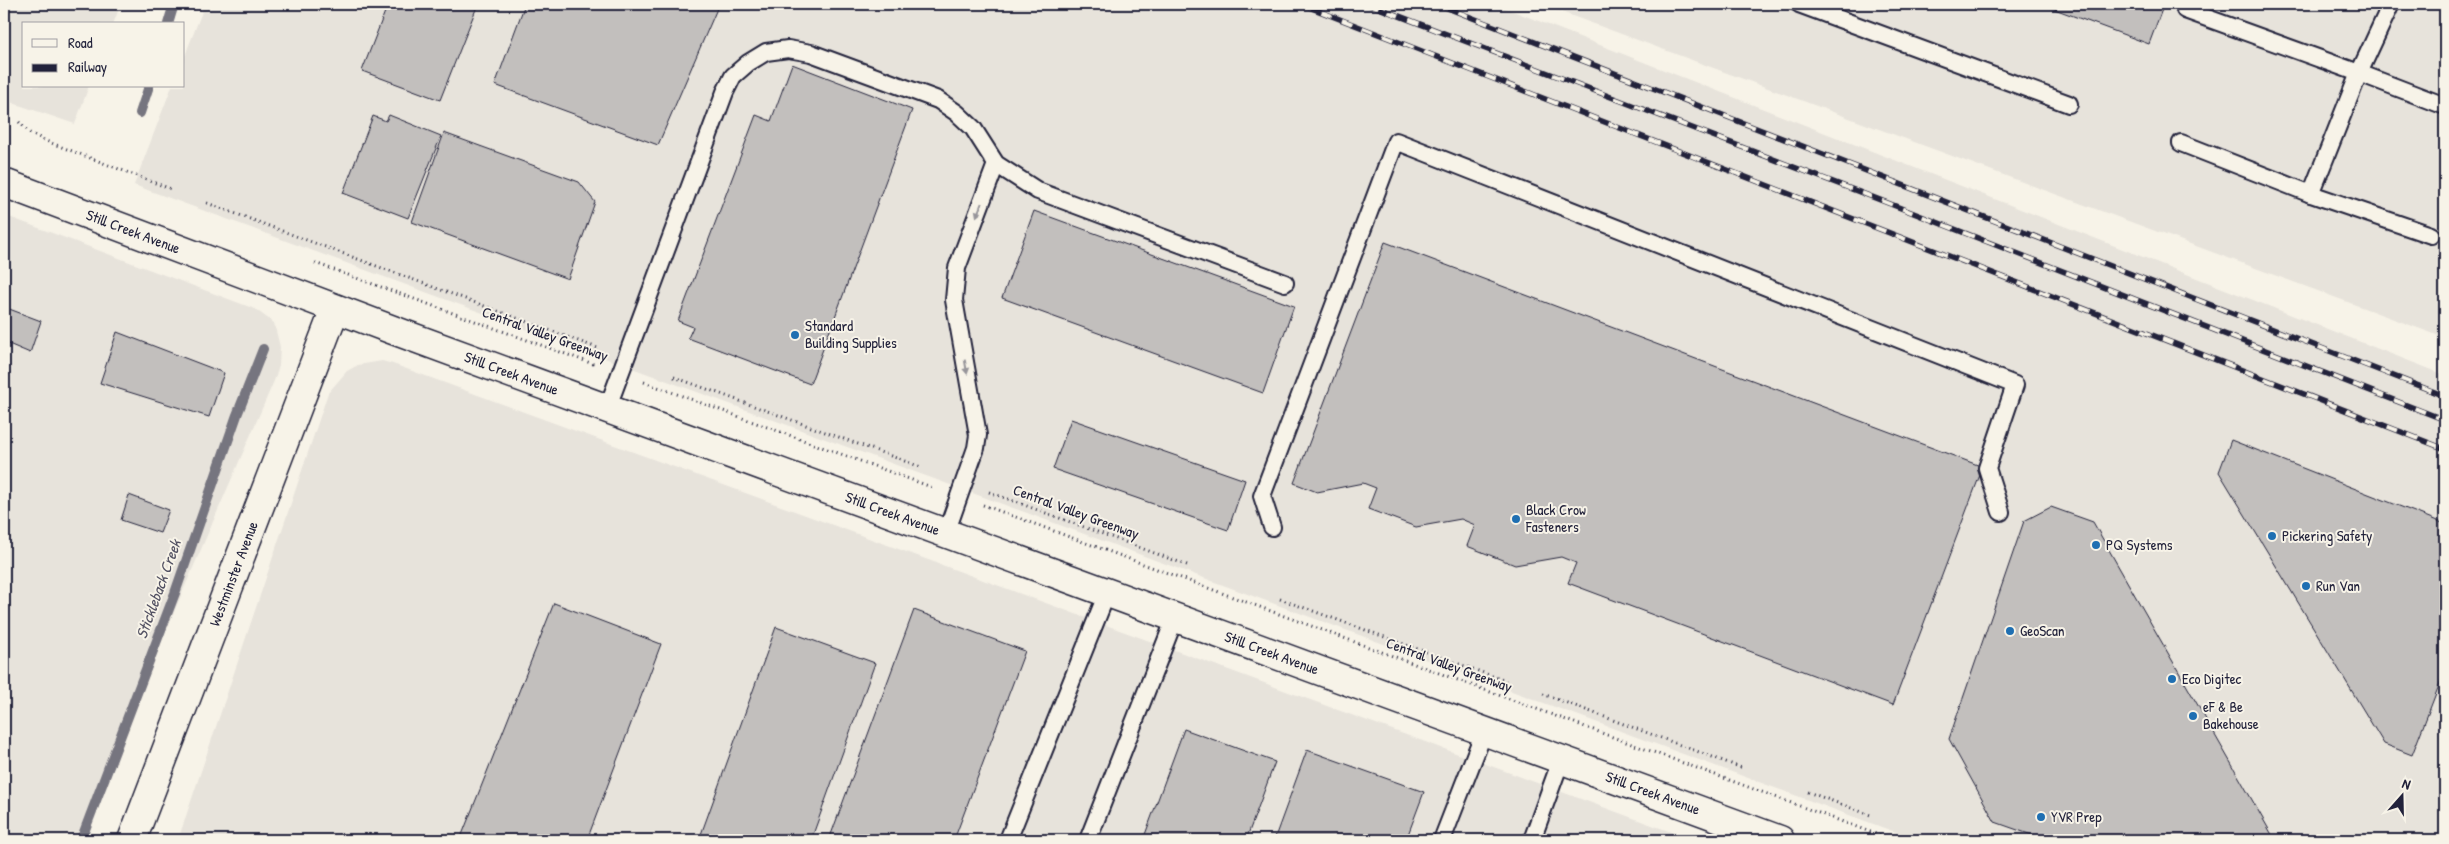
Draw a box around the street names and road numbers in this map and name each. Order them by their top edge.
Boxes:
street label: Still Creek Avenue [83,204,183,259]
street label: Central Valley Greenway [479,301,611,366]
street label: Still Creek Avenue [461,346,562,400]
street label: Central Valley Greenway [1010,479,1142,544]
street label: Still Creek Avenue [842,486,943,540]
street label: Westminster Avenue [204,518,263,629]
street label: Still Creek Avenue [1222,626,1322,680]
street label: Central Valley Greenway [1383,632,1515,697]
street label: Still Creek Avenue [1603,766,1703,820]

